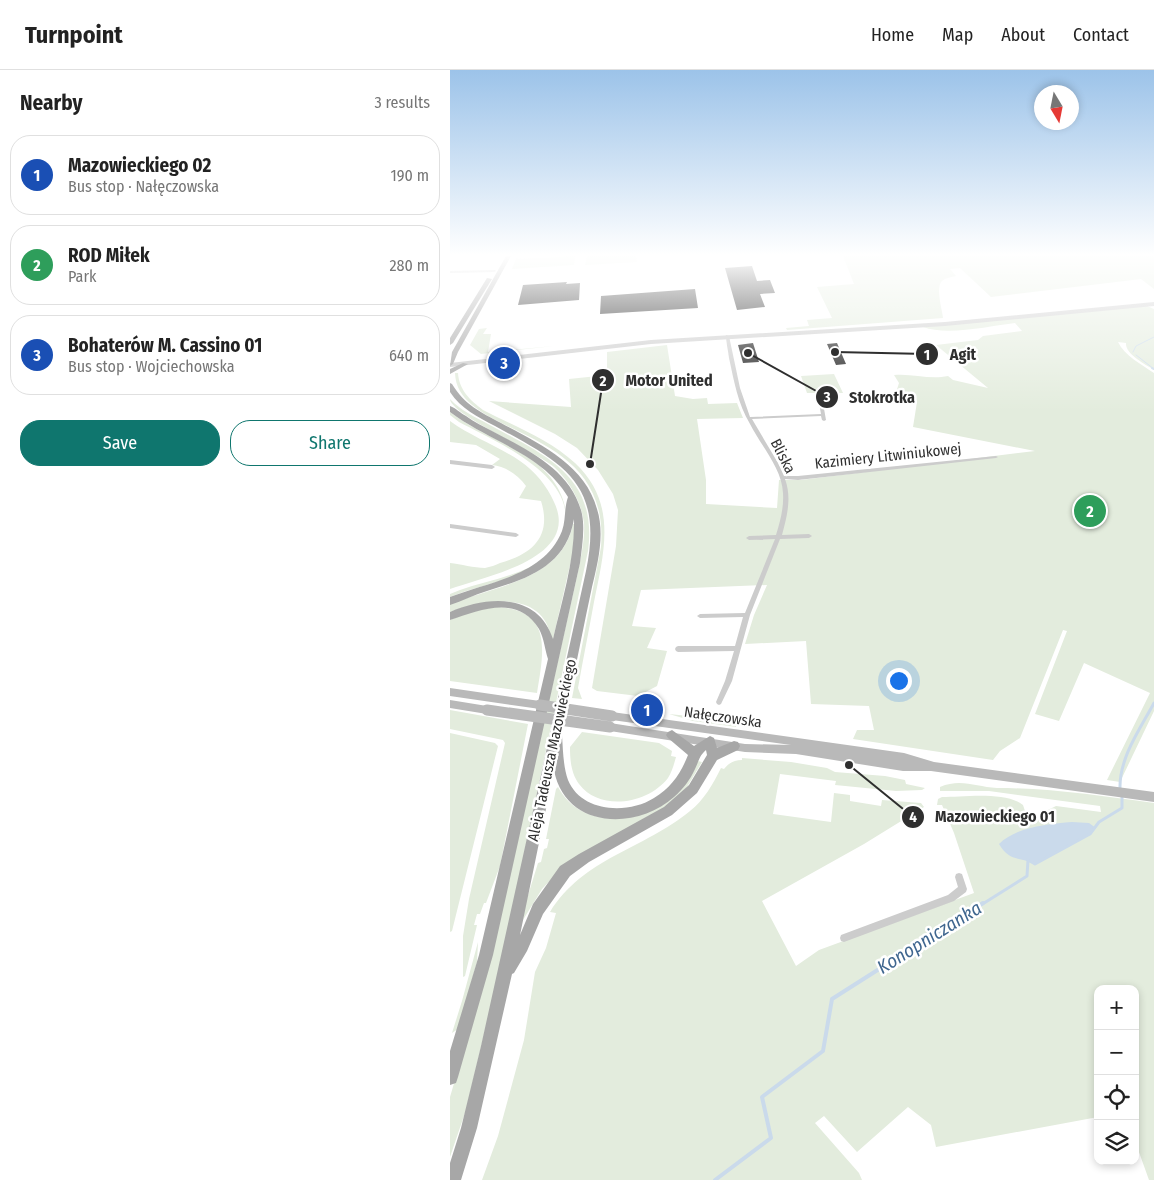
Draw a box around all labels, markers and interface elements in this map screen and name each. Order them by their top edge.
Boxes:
text: Turnpoint [25,21,123,49]
text: Home [871,24,914,46]
text: Map [942,24,973,46]
text: About [1001,24,1045,46]
text: Contact [1073,24,1129,46]
north arrow [1034,85,1079,130]
text: Nearby [20,90,82,116]
text: 3 results [374,93,430,112]
text: Mazowieckiego 02 [68,154,211,177]
text: 1 [34,166,40,185]
text: 190 m [391,166,429,185]
text: Bus stop · Nałęczowska [68,177,219,196]
text: ROD Miłek [68,244,150,267]
text: 2 [33,256,41,275]
text: 280 m [390,256,429,275]
text: Park [68,267,96,286]
text: Bohaterów M. Cassino 01 [68,334,262,357]
callout: Agit [915,339,986,370]
pin: 3 [488,344,520,382]
text: Agit [949,345,977,364]
text: 3 [33,346,41,365]
text: 640 m [389,346,429,365]
text: 1 [924,346,930,364]
text: Bus stop · Wojciechowska [68,357,235,376]
callout: Motor United [590,365,723,396]
text: Motor United [625,371,713,390]
text: 2 [599,372,607,390]
callout: Stokrotka [814,382,925,413]
text: 3 [822,388,831,406]
text: Stokrotka [849,388,915,407]
button: Save [20,420,220,466]
button: Share [230,420,430,466]
street label: Bliska [767,436,799,476]
street label: Kazimiery Litwiniukowej [814,439,962,473]
pin: 2 [1074,492,1106,530]
street label: Aleja Tadeusza Mazowieckiego [524,657,580,843]
your location [886,668,912,694]
pin: 1 [631,691,663,729]
street label: Nałęczowska [683,703,763,731]
callout: Mazowieckiego 01 [900,801,1065,832]
text: Mazowieckiego 01 [935,807,1055,826]
text: 4 [909,808,917,826]
water label: Konopniczanka [873,896,986,979]
map controls [1094,985,1139,1165]
button: + [1094,985,1139,1030]
button: − [1094,1030,1139,1075]
button: locate [1094,1075,1139,1120]
button: layers [1094,1120,1139,1165]

